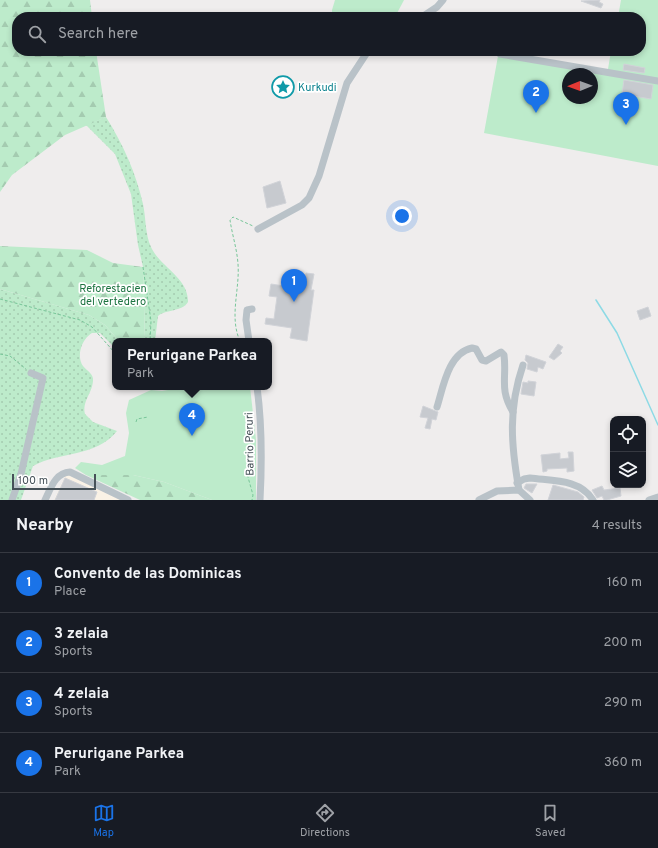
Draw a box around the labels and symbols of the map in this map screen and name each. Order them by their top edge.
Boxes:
north arrow [562,68,598,104]
place icon: Kurkudi [270,74,296,100]
pin: 2 [523,80,549,113]
place label: Kurkudi [298,81,337,95]
pin: 3 [613,92,639,125]
your location [392,206,412,226]
pin: 1 [281,269,307,302]
park label: Reforestacien del vertedero [79,282,147,309]
pin: 4 [179,403,205,436]
street label: Barrio Peruri [242,412,258,476]
scale bar [12,472,96,491]

